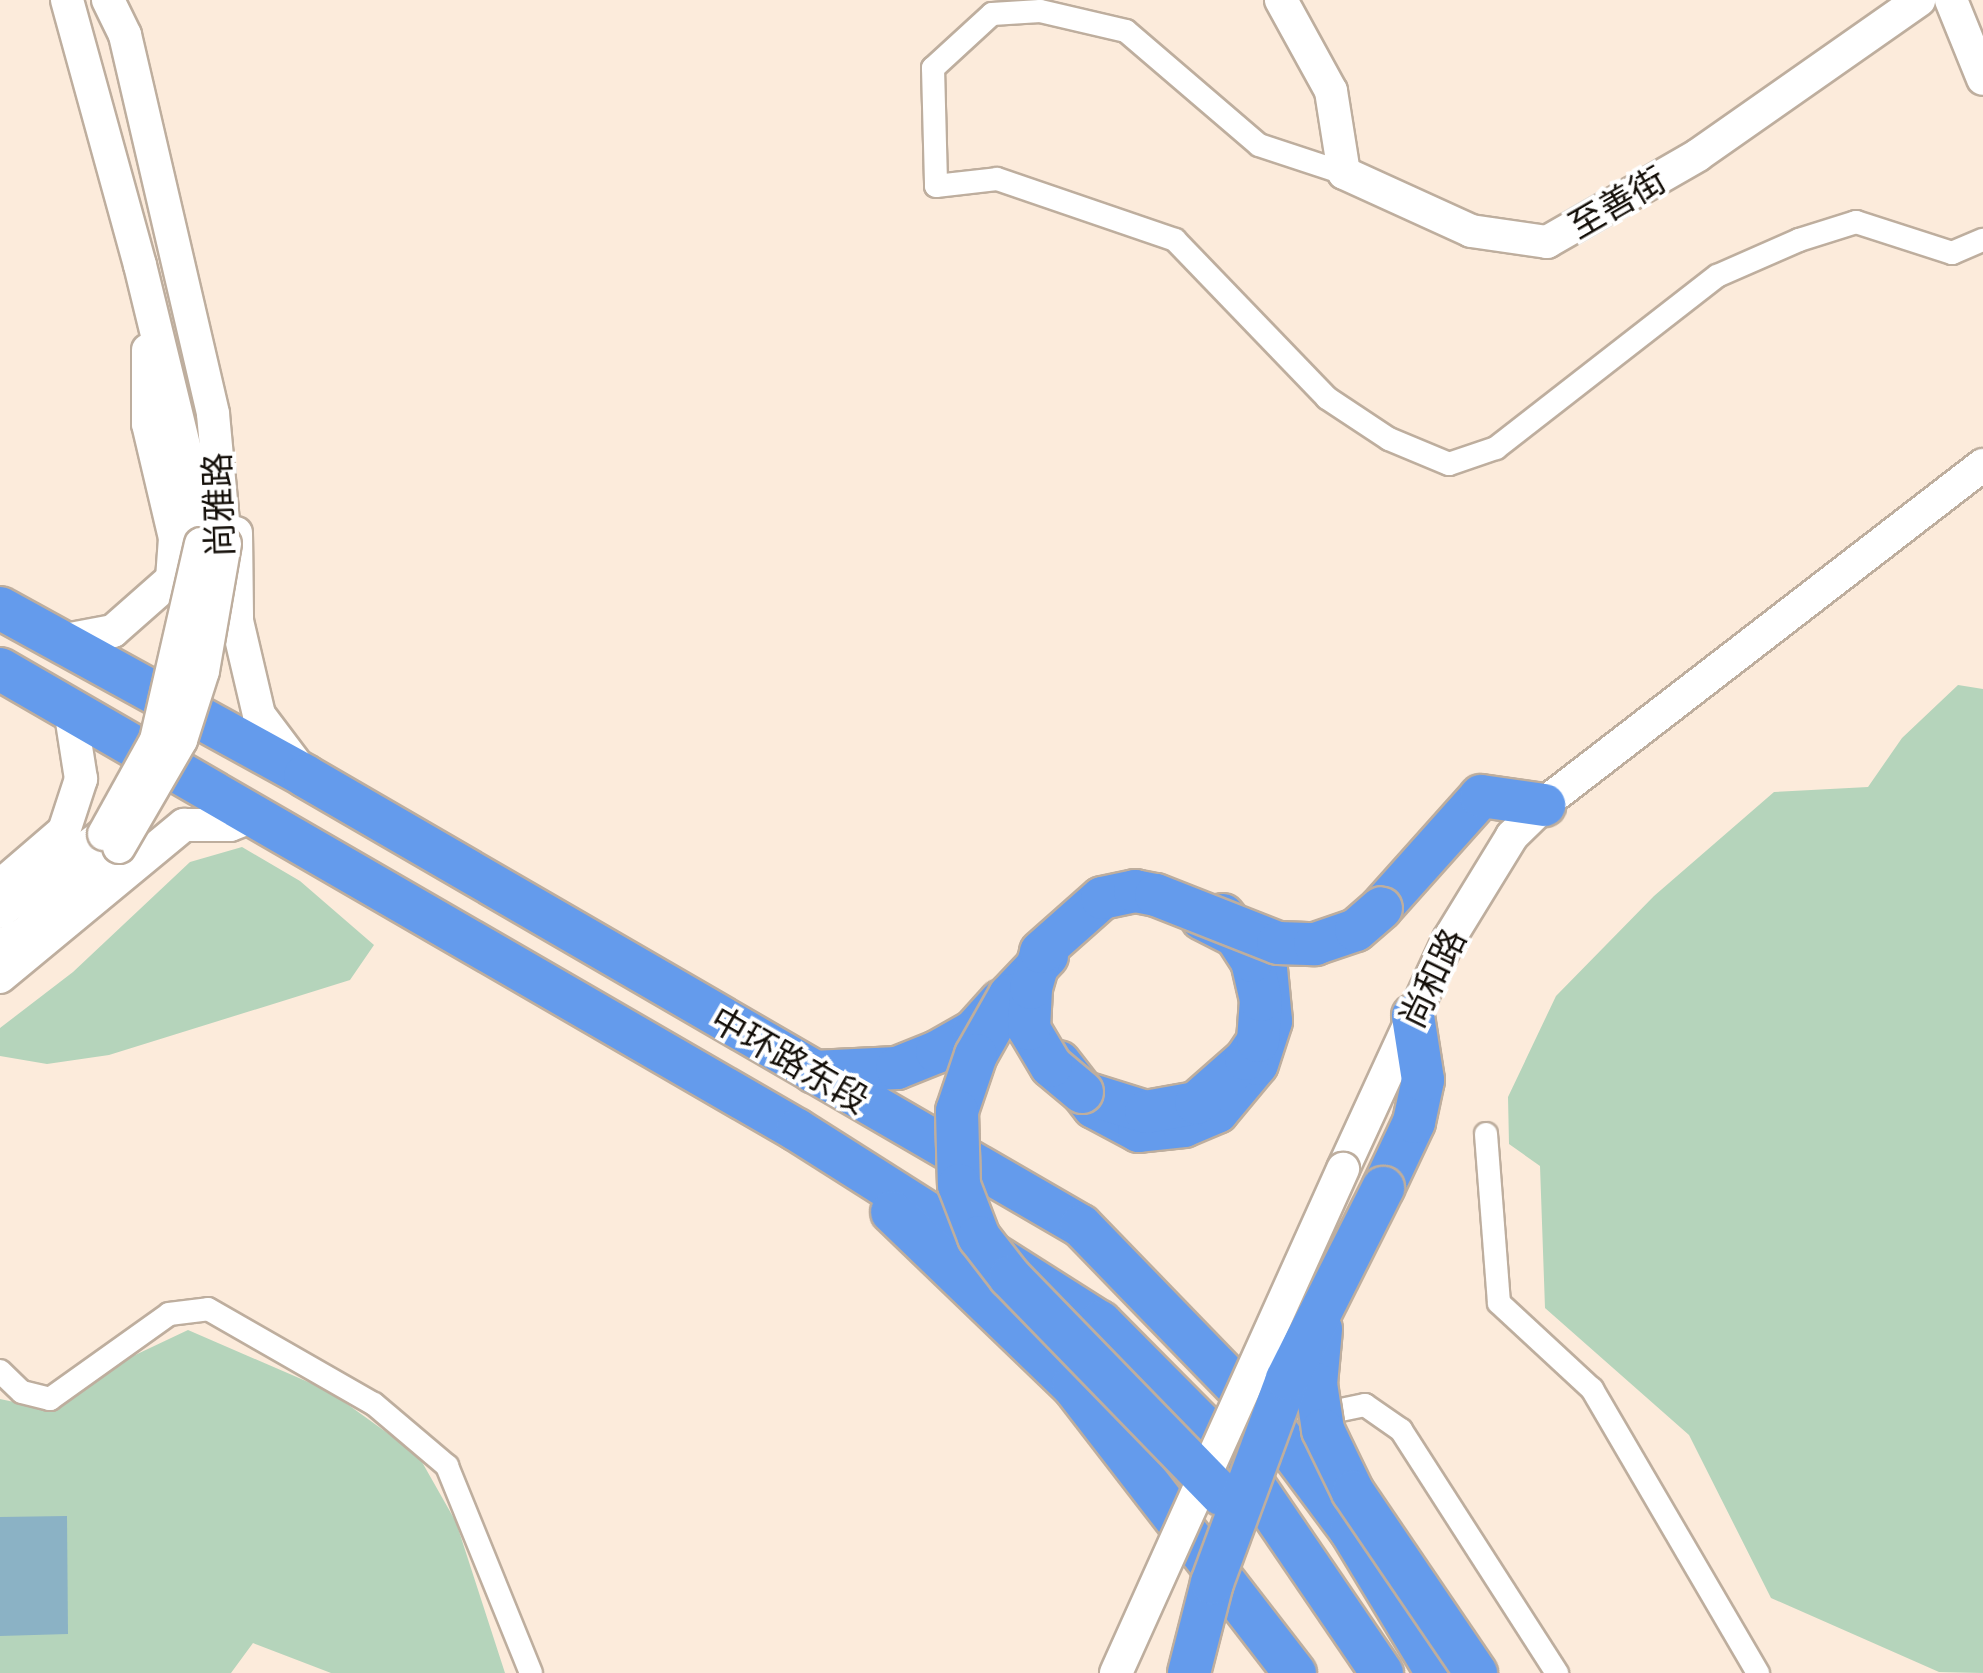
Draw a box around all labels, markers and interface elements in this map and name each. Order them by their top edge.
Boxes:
street label: 至善街 [1561,158,1673,246]
street label: 尚雅路 [195,452,241,558]
street label: 尚和路 [1390,922,1474,1034]
street label: 中环路东段 [704,997,876,1121]

